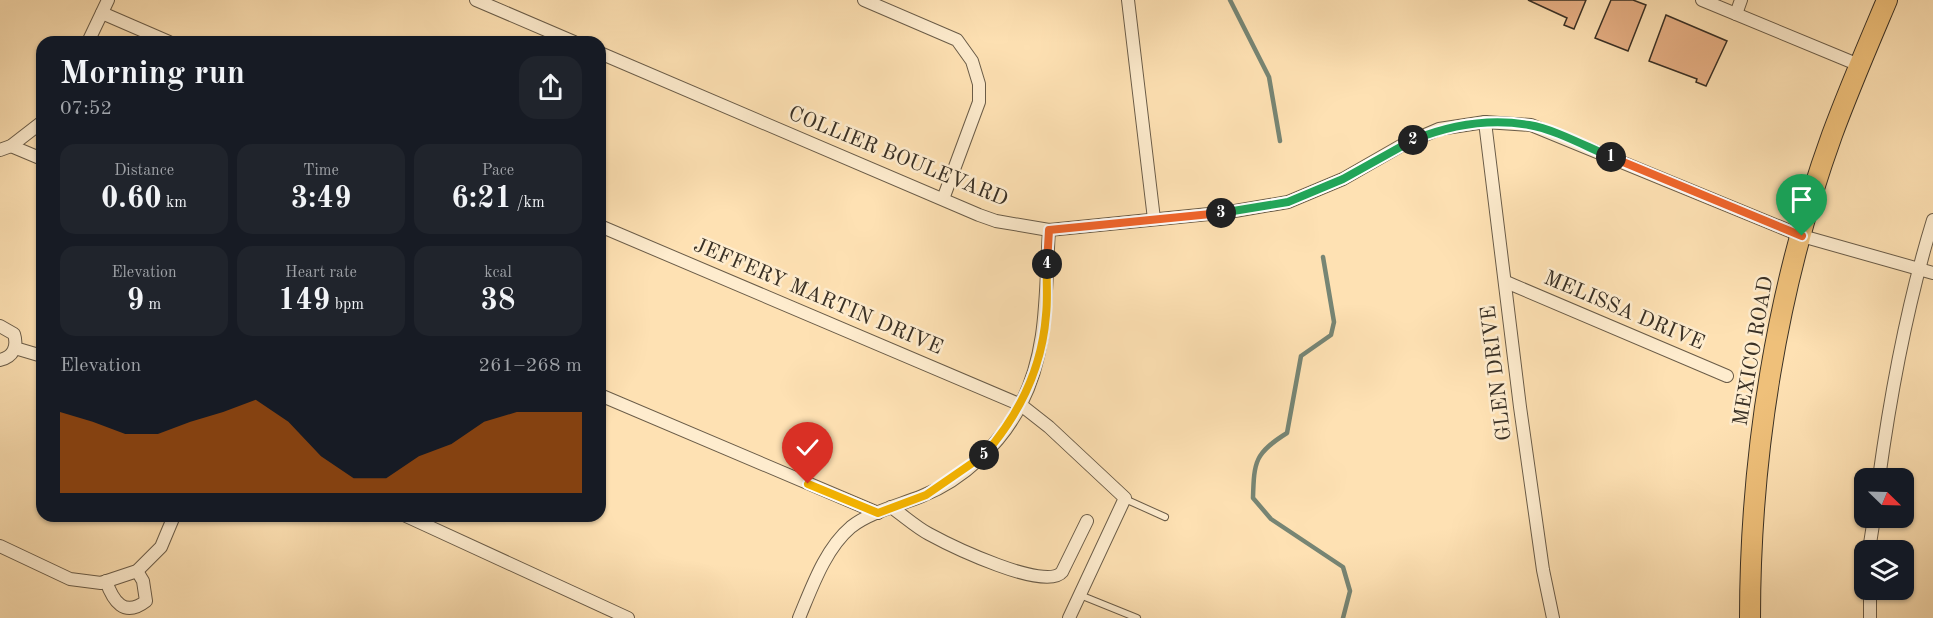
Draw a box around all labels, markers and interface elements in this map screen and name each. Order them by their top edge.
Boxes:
button: share [519,56,582,119]
text: Morning run [60,58,245,91]
text: 07:52 [60,99,112,119]
street label: COLLIER BOULEVARD [785,103,1011,211]
pin: 2 [1398,125,1428,155]
text: 2 [1408,132,1418,148]
pin: 1 [1596,142,1626,172]
text: 1 [1606,149,1616,165]
text: Distance [114,163,174,179]
text: Time [303,163,339,179]
text: Pace [482,163,514,179]
pin [1776,174,1827,236]
icon: arrive [1785,183,1818,216]
text: 0.60 [101,184,162,214]
text: 3:49 [291,184,351,214]
text: 6:21 [451,184,512,214]
text: km [162,195,187,211]
text: /km [512,195,545,211]
pin: 3 [1206,198,1236,228]
text: 3 [1216,205,1226,221]
street label: JEFFERY MARTIN DRIVE [690,235,946,359]
pin: 4 [1032,249,1062,279]
text: 4 [1042,256,1052,272]
text: Elevation [111,265,177,281]
text: Heart rate [285,265,357,281]
text: kcal [484,265,512,281]
street label: MELISSA DRIVE [1541,268,1707,354]
street label: MEXICO ROAD [1730,274,1778,428]
text: 9 [127,286,144,316]
text: 149 [278,286,330,316]
text: 38 [481,286,515,316]
text: m [144,297,161,313]
text: bpm [330,297,364,313]
street label: GLEN DRIVE [1478,304,1516,442]
text: Elevation [60,356,141,376]
text: 261–268 m [479,356,582,376]
pin [782,422,833,484]
icon: check [791,431,824,464]
pin: 5 [969,440,999,470]
text: 5 [979,447,989,463]
north arrow [1854,468,1914,528]
map controls [1854,468,1914,600]
button: layers [1854,540,1914,600]

